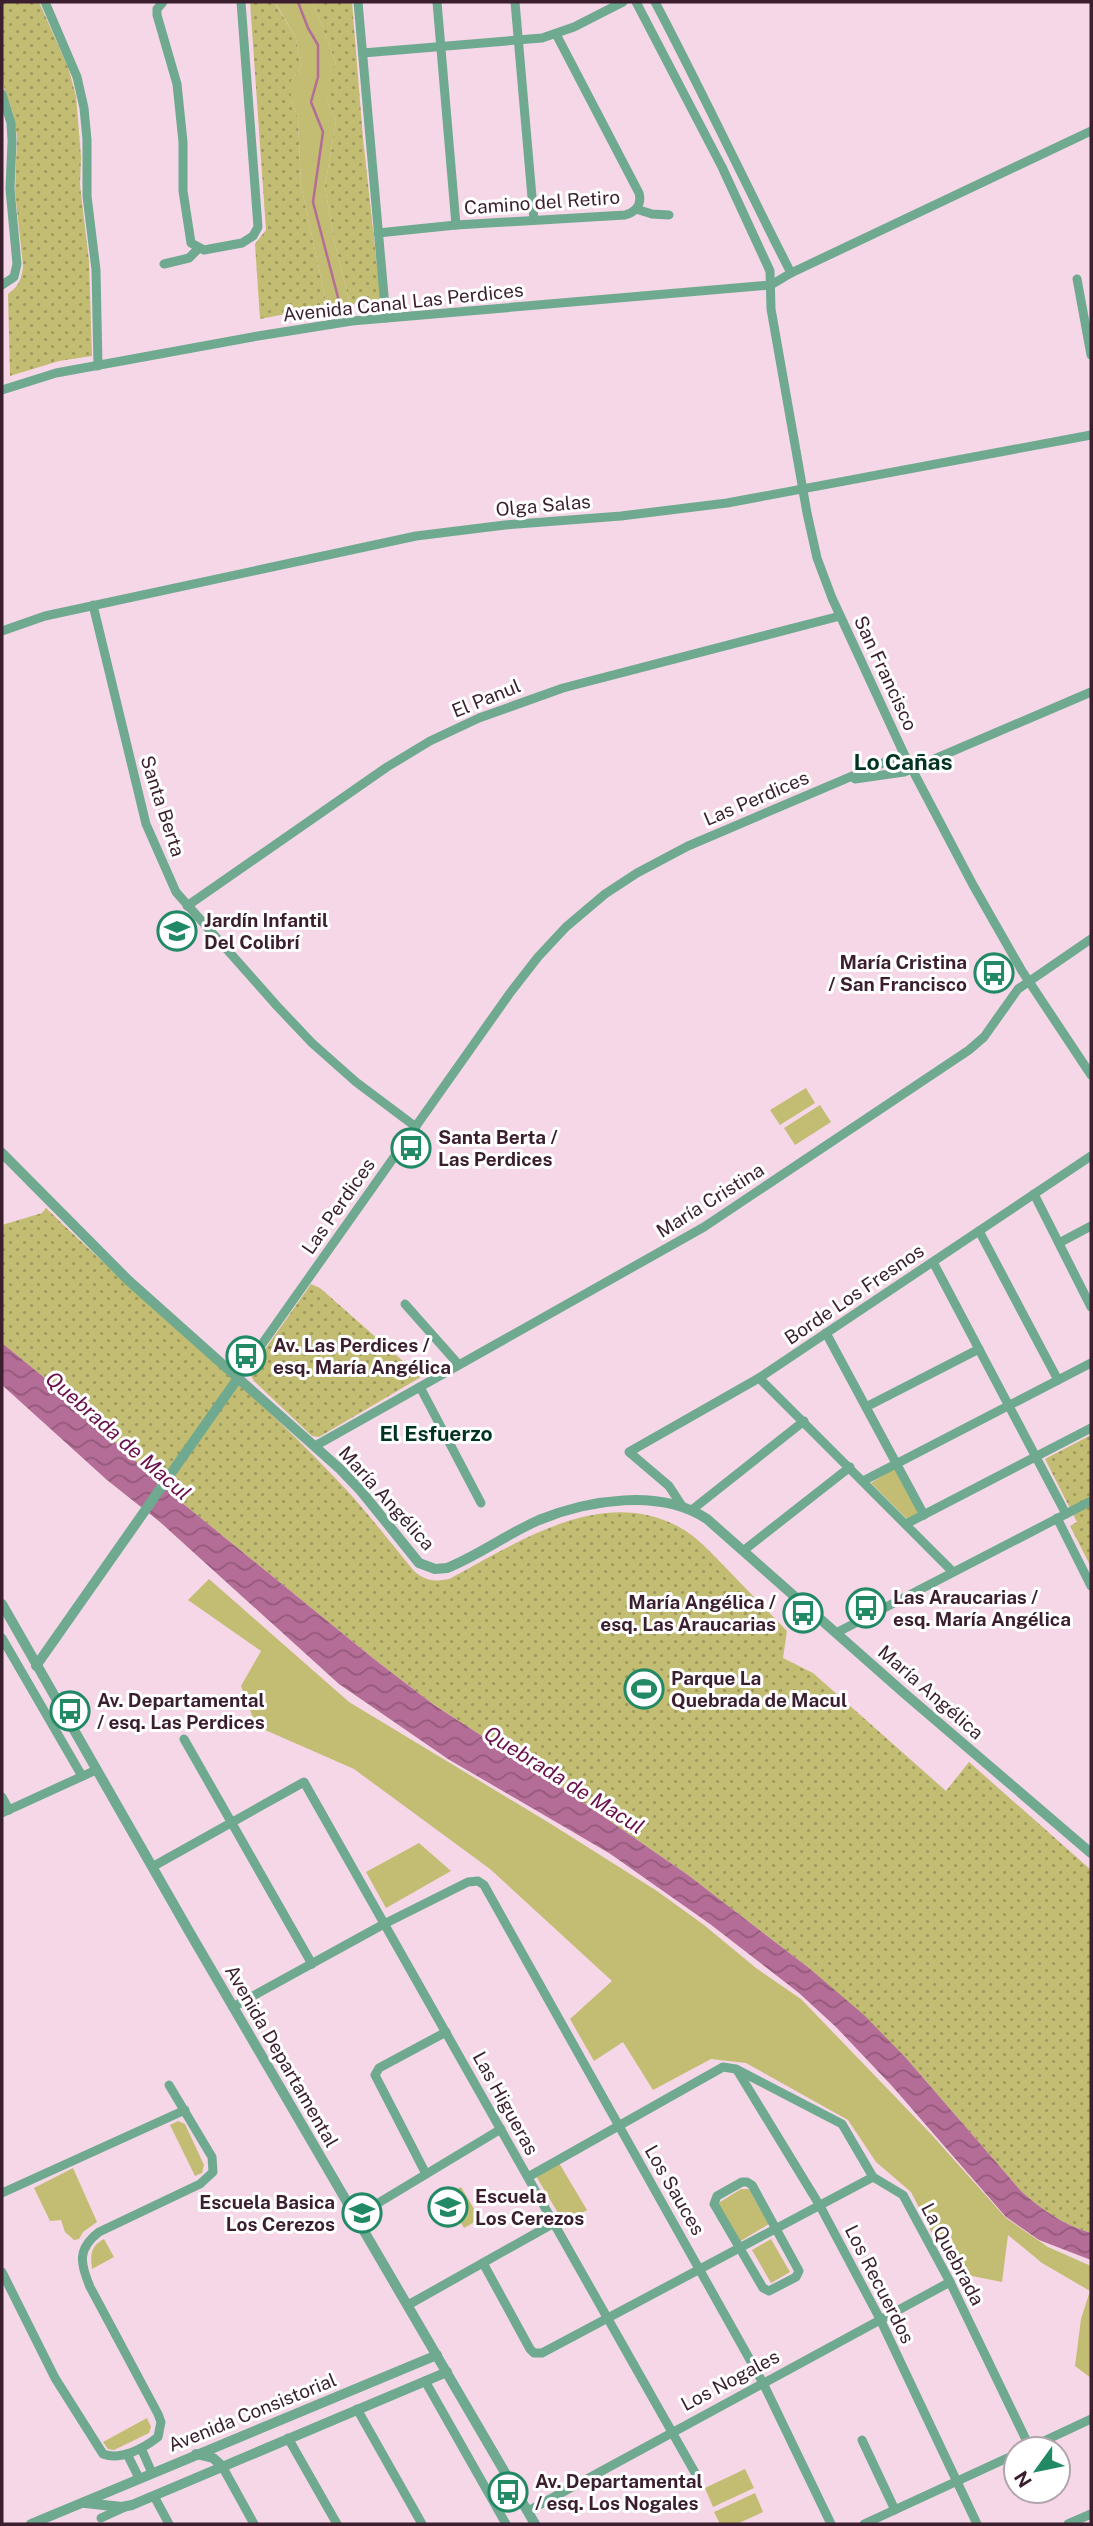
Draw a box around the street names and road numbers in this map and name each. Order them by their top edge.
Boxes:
street label: Camino del Retiro [463,186,621,218]
street label: Avenida Canal Las Perdices [282,278,524,326]
street label: Olga Salas [495,490,591,520]
street label: San Francisco [850,612,922,734]
street label: El Panul [448,674,524,722]
street label: Santa Berta [136,753,190,859]
street label: Las Perdices [700,766,812,830]
street label: Las Perdices [297,1154,379,1258]
street label: María Cristina [652,1158,768,1242]
street label: Borde Los Fresnos [780,1239,928,1349]
street label: María Angélica [335,1442,439,1554]
street label: María Angélica [874,1640,988,1744]
street label: Avenida Departamental [221,1961,343,2151]
street label: Las Higueras [469,2047,543,2159]
street label: Los Sauces [640,2141,710,2239]
street label: La Quebrada [917,2199,989,2309]
street label: Los Recuerdos [841,2221,919,2347]
street label: Los Nogales [677,2345,783,2415]
street label: Avenida Consistorial [165,2368,339,2456]

